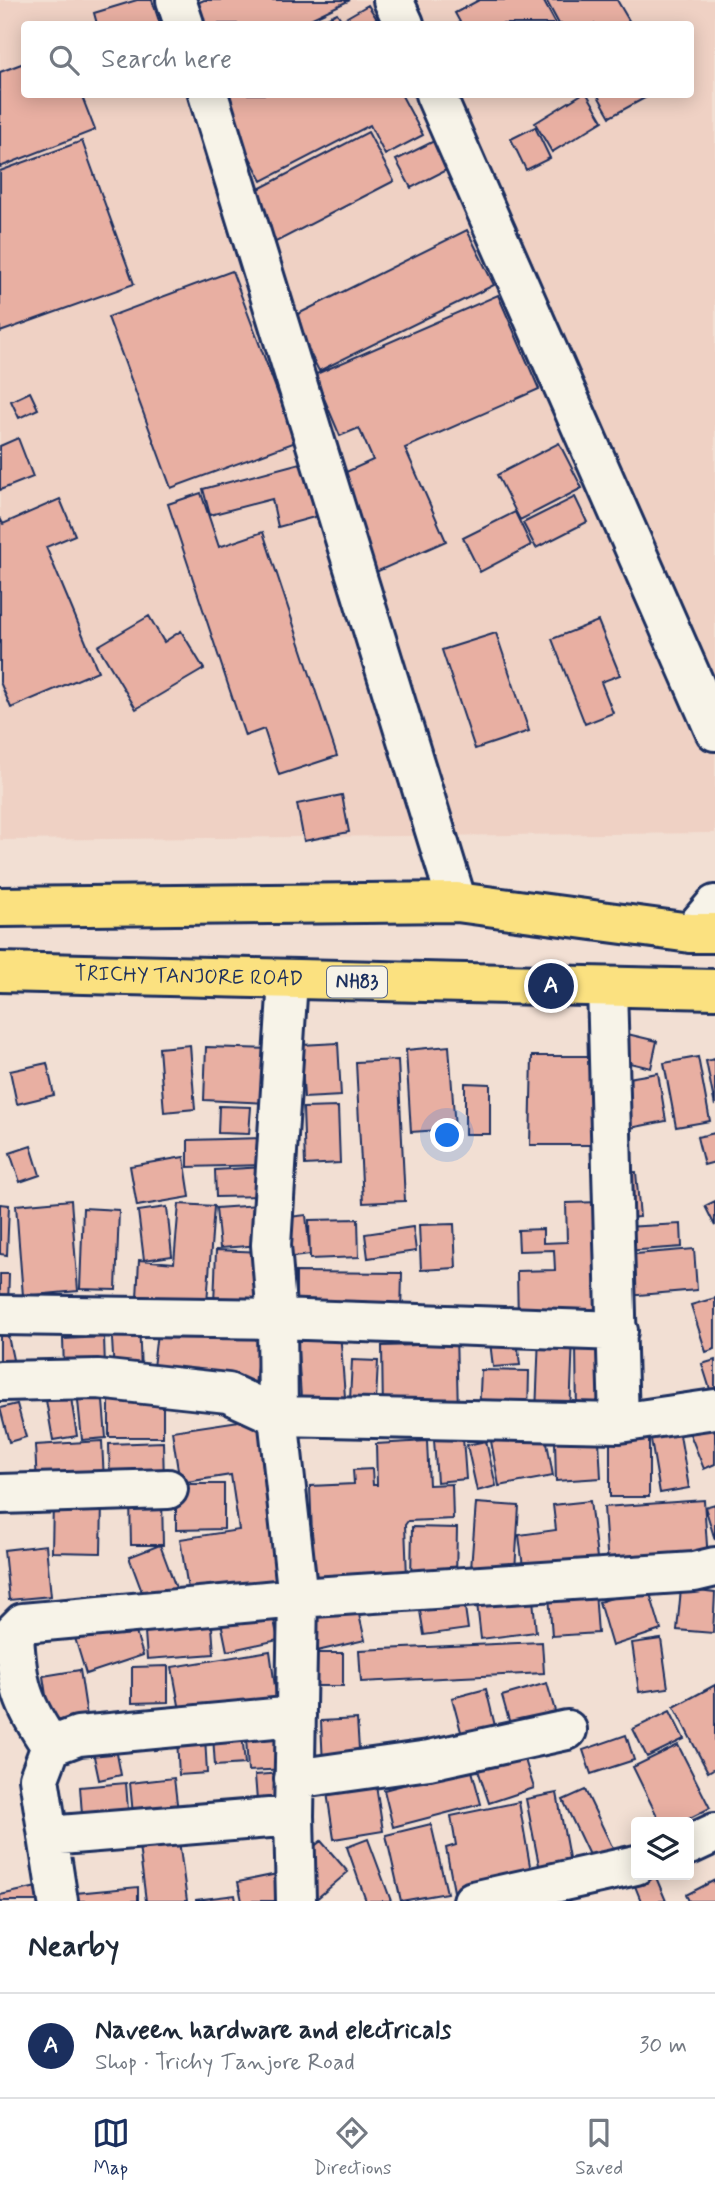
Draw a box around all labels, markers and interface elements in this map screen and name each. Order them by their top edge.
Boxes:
search box [21,21,694,98]
icon: search [45,41,83,79]
text: Search here [101,43,232,77]
street label: TRICHY TANJORE ROAD [74,960,304,993]
pin: A [528,960,574,1012]
road number: NH83 [327,966,387,998]
your location [430,1118,464,1152]
map controls [631,1817,694,1880]
button: layers [631,1817,694,1880]
text: Nearby [28,1927,119,1966]
text: Naveen hardware and electricals [95,2014,451,2048]
text: A [43,2031,59,2061]
text: 30 m [639,2031,687,2061]
text: Shop · Trichy Tanjore Road [95,2048,355,2078]
tab: Map [92,2114,130,2181]
tab: Directions [313,2114,392,2181]
tab: Saved [575,2114,623,2181]

